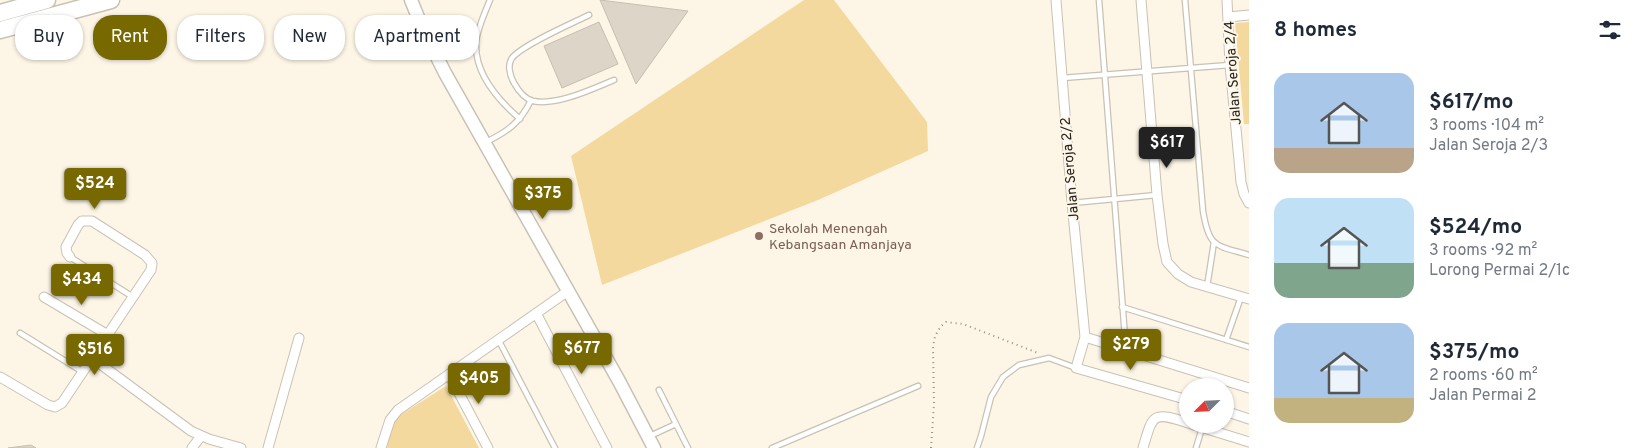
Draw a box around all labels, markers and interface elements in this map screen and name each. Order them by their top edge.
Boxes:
chip: Buy [15,15,83,60]
chip: Rent [93,15,167,60]
chip: Filters [177,15,264,60]
chip: New [274,15,345,60]
chip: Apartment [355,15,479,60]
icon: filters [1596,16,1624,44]
text: 8 homes [1274,17,1357,44]
street label: Jalan Seroja 2/4 [1221,20,1246,126]
text: $617/mo [1429,89,1513,116]
icon: home [1314,93,1374,153]
street label: Jalan Seroja 2/2 [1057,116,1084,222]
text: 3 rooms · 104 m² [1429,116,1544,136]
pin: $617 [1137,126,1197,169]
text: $617 [1150,133,1184,153]
text: Jalan Seroja 2/3 [1429,136,1548,156]
pin: $524 [65,168,125,210]
text: $524 [75,174,115,194]
pin: $375 [513,178,573,220]
text: $375 [524,184,562,204]
text: $524/mo [1429,214,1522,241]
icon: home [1314,218,1374,278]
place label: Sekolah Menengah Kebangsaan Amanjaya [769,221,912,254]
marker: Sekolah Menengah Kebangsaan Amanjaya [753,230,765,242]
text: 3 rooms · 92 m² [1429,241,1537,261]
text: Lorong Permai 2/1c [1429,261,1570,281]
pin: $434 [52,264,112,306]
text: $434 [62,270,102,290]
pin: $279 [1101,328,1161,371]
pin: $677 [552,332,612,375]
pin: $516 [65,334,125,376]
text: $279 [1112,335,1150,355]
text: $677 [564,339,600,359]
text: $375/mo [1429,339,1519,366]
text: $516 [77,340,113,360]
icon: home [1314,343,1374,403]
pin: $405 [449,362,509,405]
text: 2 rooms · 60 m² [1429,366,1538,386]
text: $405 [459,369,499,389]
north arrow [1179,378,1234,432]
map controls [1179,378,1234,433]
text: Jalan Permai 2 [1429,386,1536,406]

